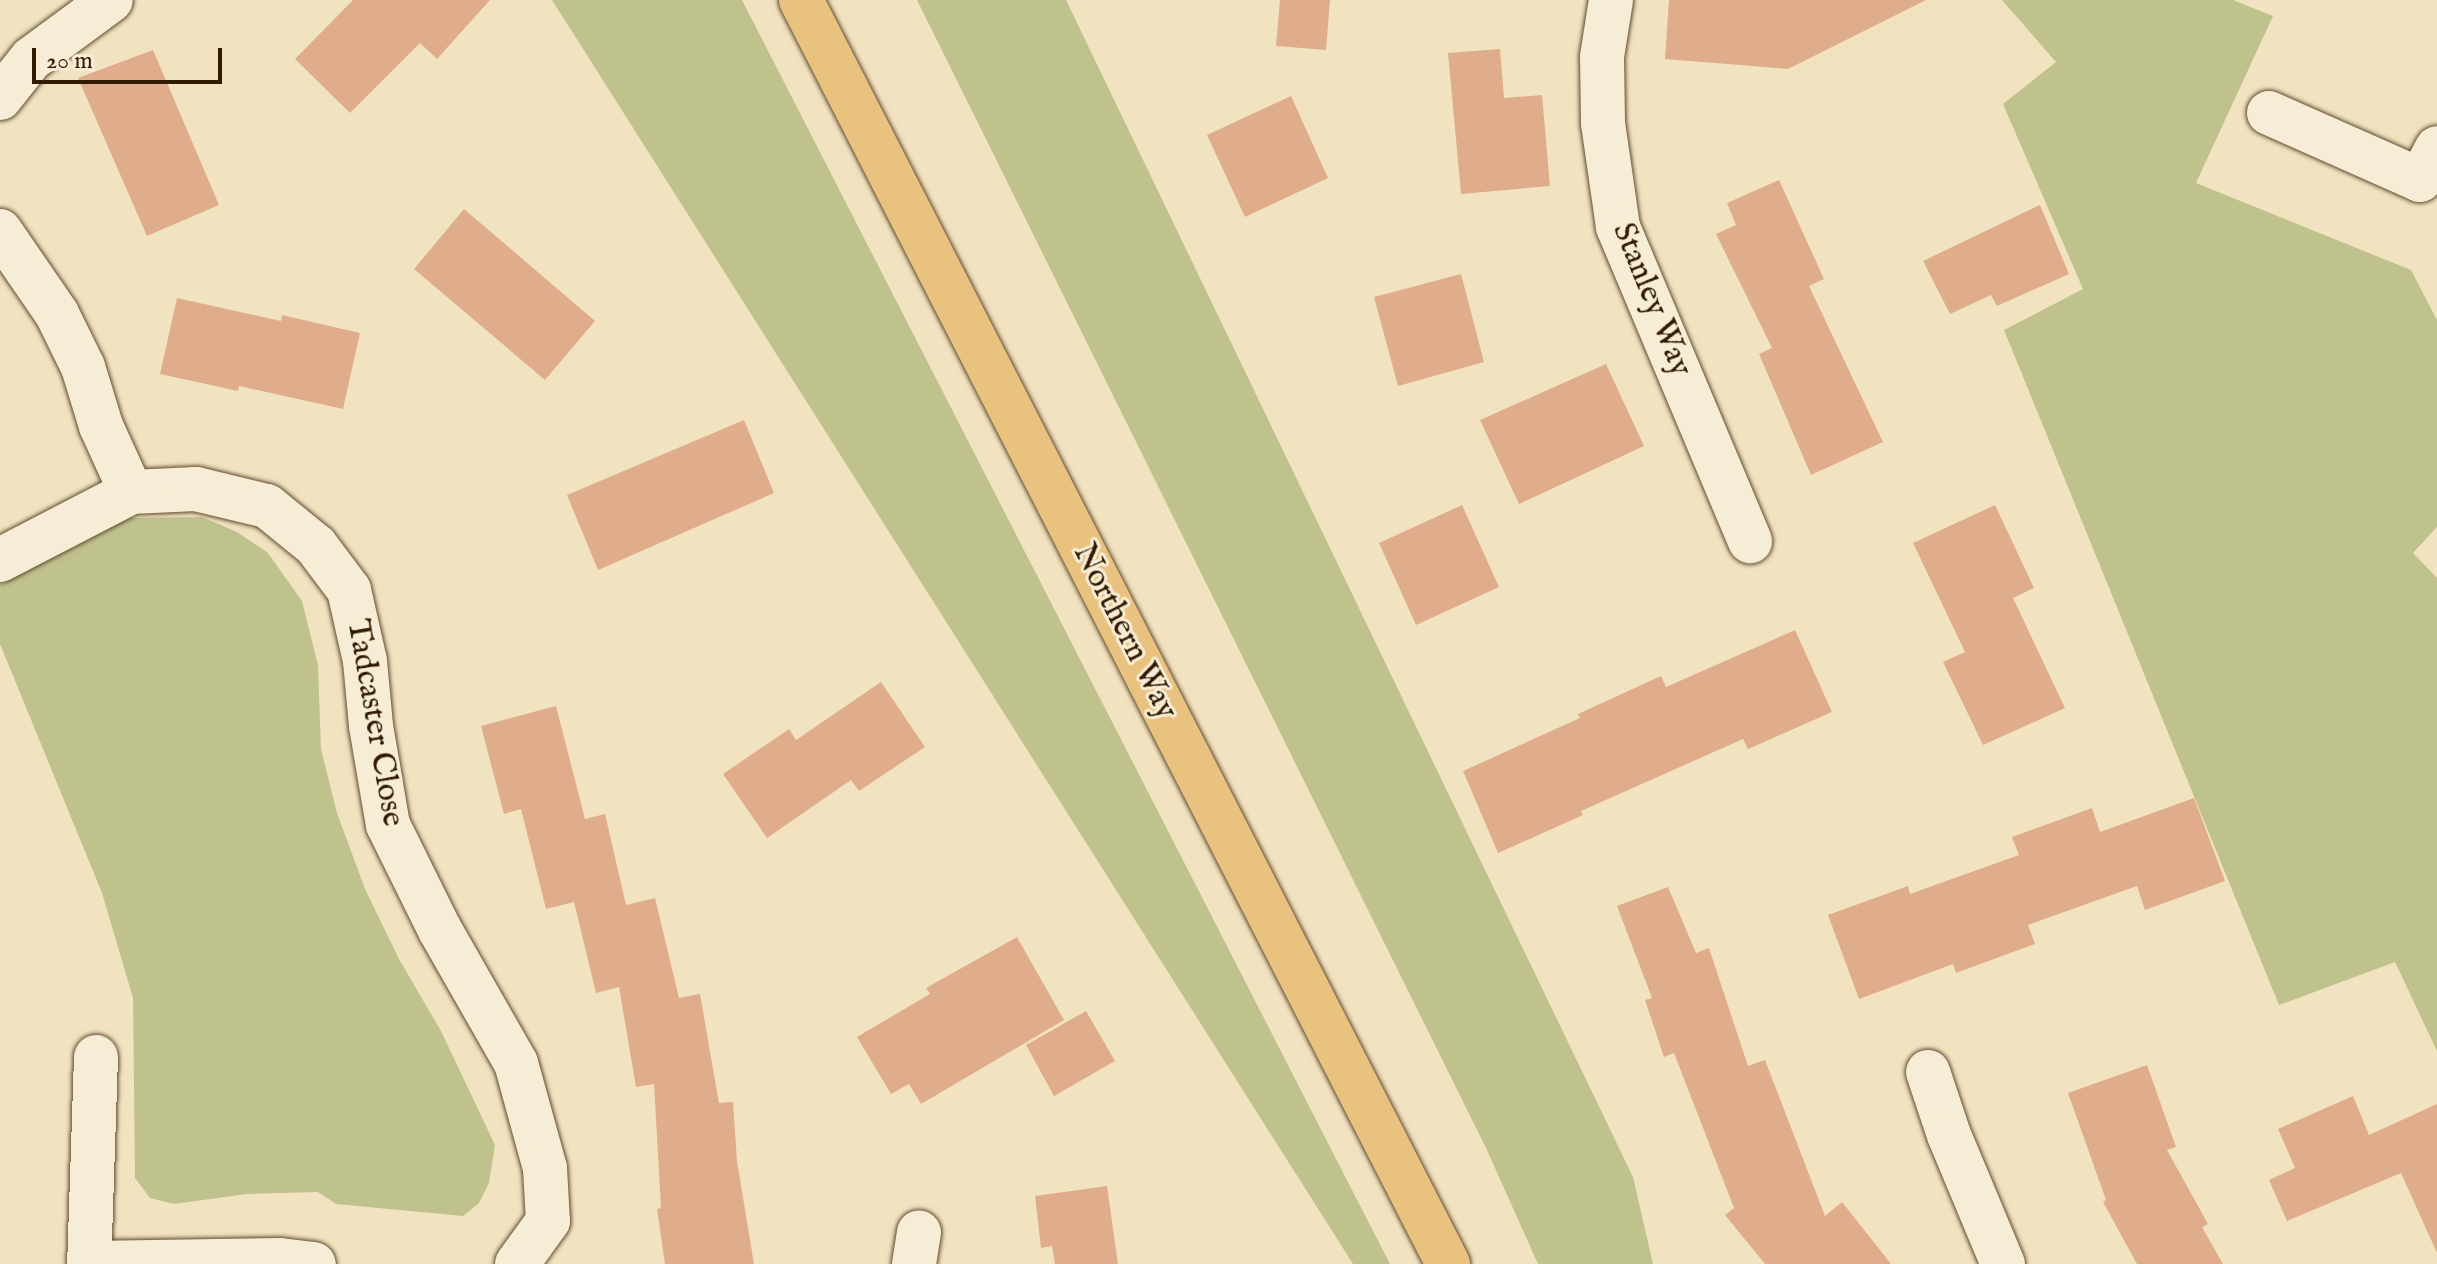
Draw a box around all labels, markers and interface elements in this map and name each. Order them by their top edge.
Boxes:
scale bar [36,32,226,82]
text: 20 m [46,46,93,77]
street label: Stanley Way [1603,218,1699,382]
street label: Northern Way [1063,538,1185,726]
street label: Tadcaster Close [337,616,411,830]

